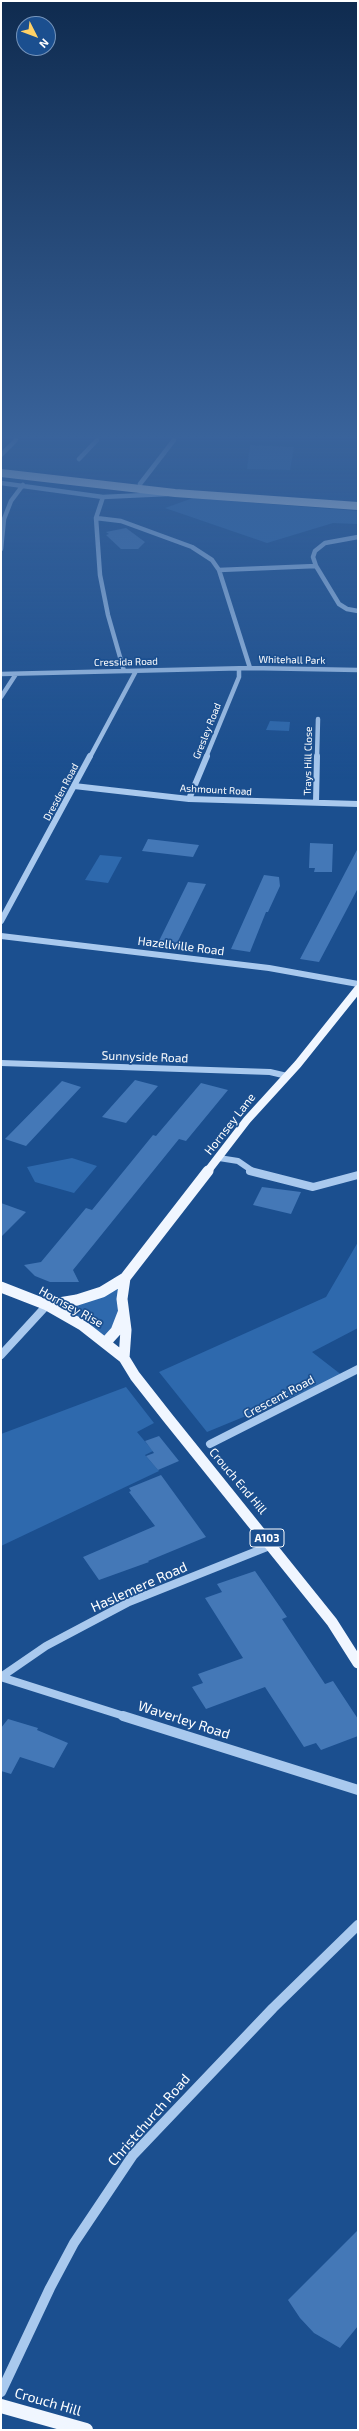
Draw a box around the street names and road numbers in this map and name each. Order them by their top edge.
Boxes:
street label: Whitehall Park [258,653,326,667]
street label: Cressida Road [94,655,158,669]
street label: Gresley Road [190,701,224,761]
street label: Trays Hill Close [301,726,315,796]
street label: Dresden Road [41,761,81,823]
street label: Ashmount Road [180,782,252,798]
street label: Hazellville Road [137,934,225,958]
street label: Sunnyside Road [101,1048,189,1066]
street label: Hornsey Lane [201,1090,259,1158]
street label: Hornsey Rise [36,1283,106,1331]
street label: Crescent Road [241,1372,317,1422]
street label: Crouch End Hill [206,1445,270,1517]
road number: A103 [250,1529,284,1547]
street label: Haslemere Road [88,1558,190,1616]
street label: Waverley Road [136,1697,232,1743]
street label: Christchurch Road [104,2071,194,2169]
street label: Crouch Hill [13,2384,83,2420]

